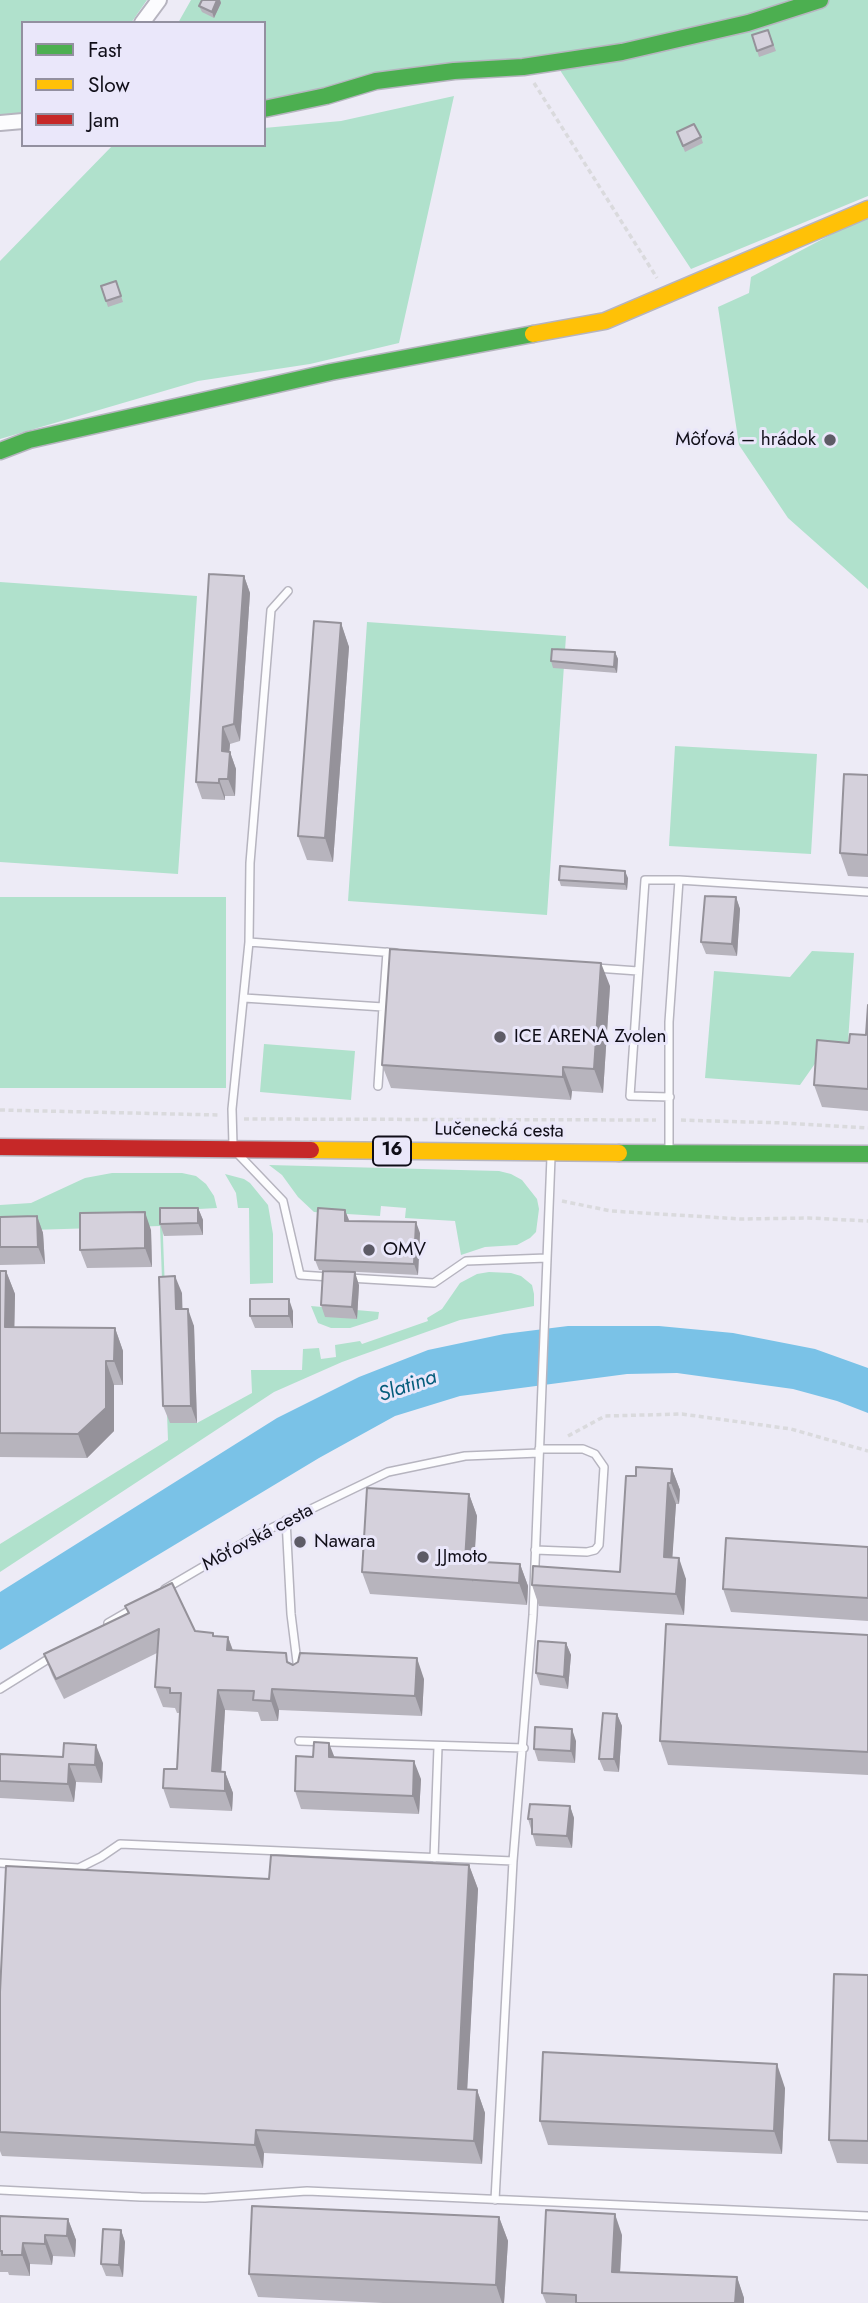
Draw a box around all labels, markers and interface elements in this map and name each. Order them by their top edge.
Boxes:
legend [21,21,266,147]
text: Fast [88,35,121,65]
text: Slow [88,70,130,100]
text: Jam [88,105,120,135]
place label: Môťová – hrádok [675,429,816,451]
marker: Môťová – hrádok [822,432,838,448]
place label: ICE ARENA Zvolen [514,1026,666,1048]
marker: ICE ARENA Zvolen [492,1029,508,1045]
street label: Lučenecká cesta [434,1118,564,1144]
road number: 16 [373,1136,411,1166]
place label: OMV [383,1239,426,1261]
marker: OMV [361,1242,377,1258]
water label: Slatina [376,1365,440,1409]
street label: Môťovská cesta [199,1499,317,1577]
place label: Nawara [314,1531,375,1553]
marker: Nawara [292,1534,308,1550]
place label: JJmoto [437,1546,487,1568]
marker: JJmoto [415,1549,431,1565]

